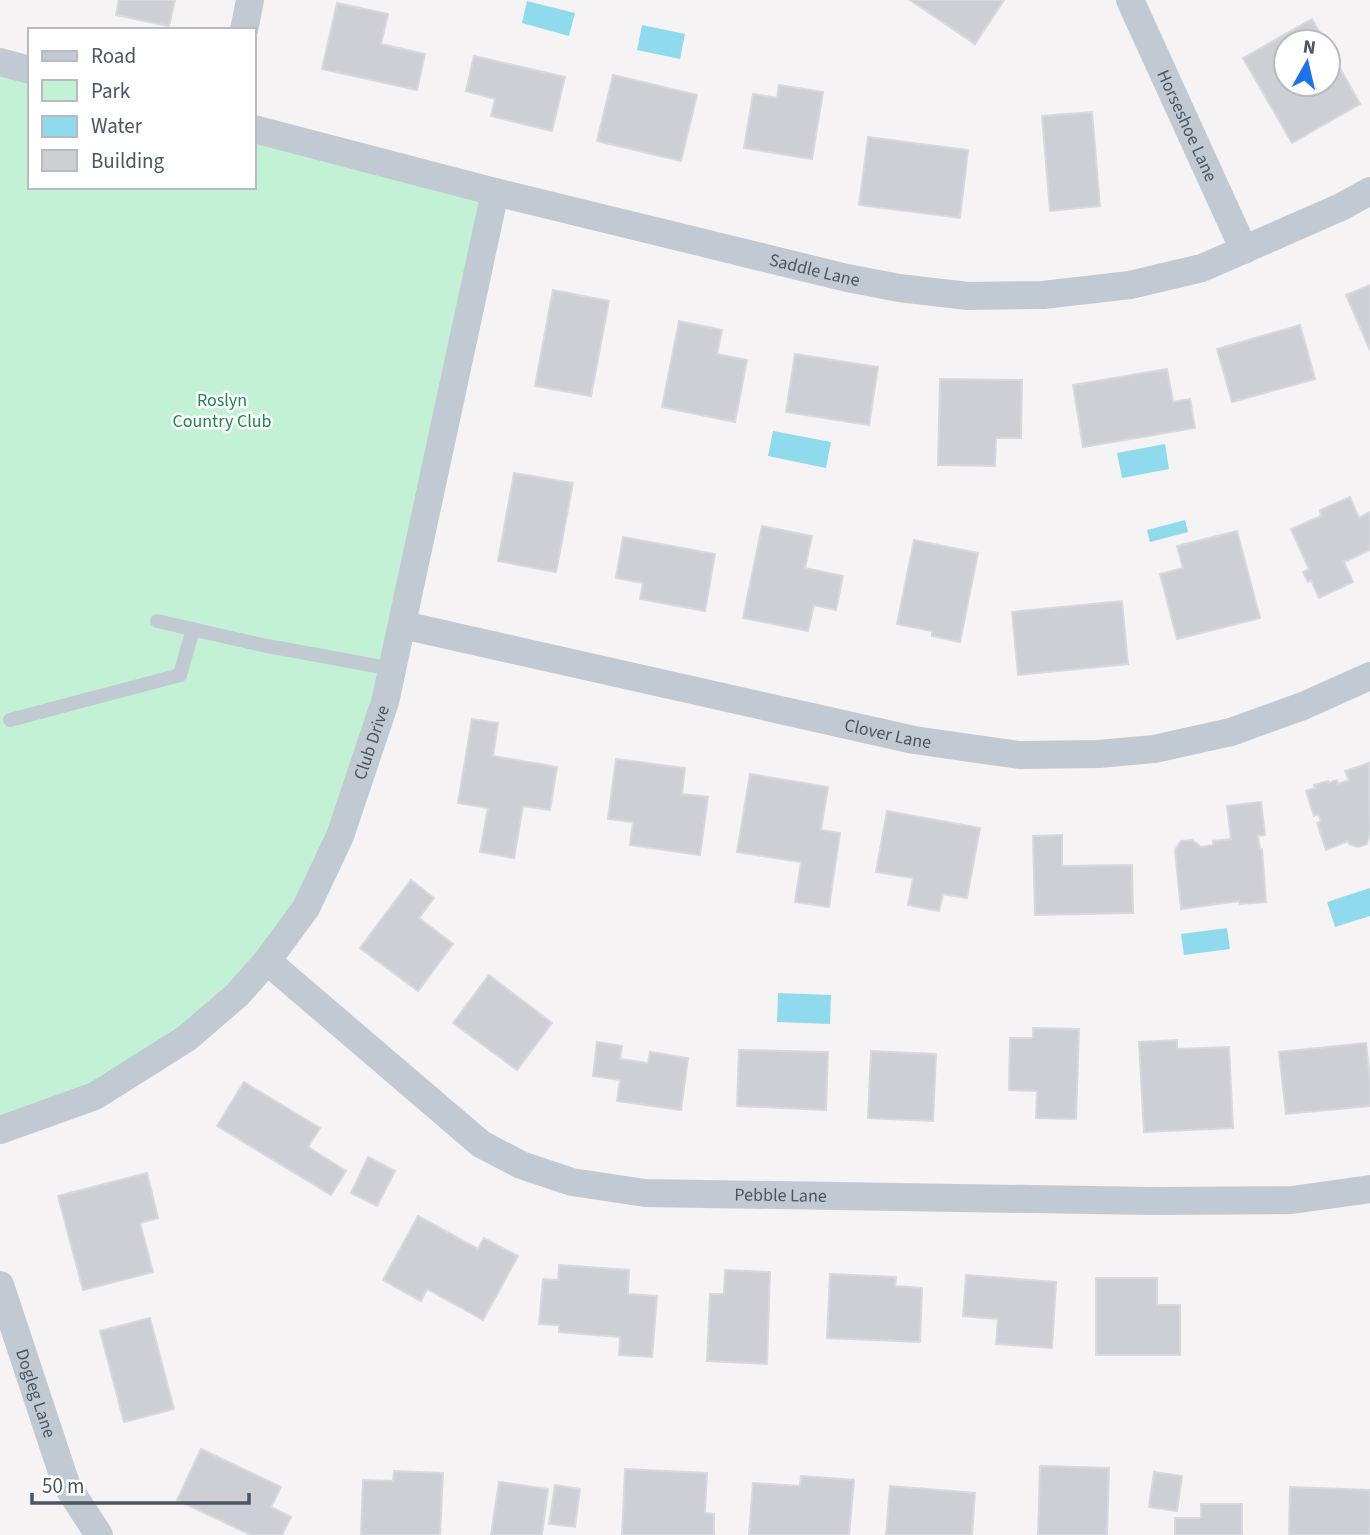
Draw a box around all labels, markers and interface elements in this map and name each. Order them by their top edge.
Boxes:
legend [28,28,256,189]
north arrow [1272,28,1342,98]
text: N [1301,33,1317,62]
text: Road [91,41,136,71]
street label: Horseshoe Lane [1150,66,1223,186]
text: Park [91,76,131,106]
text: Water [91,111,143,141]
text: Building [91,146,165,176]
street label: Saddle Lane [767,247,862,293]
park label: Roslyn Country Club [172,388,272,434]
street label: Club Drive [348,702,396,783]
street label: Clover Lane [842,713,933,755]
street label: Pebble Lane [734,1182,827,1209]
street label: Dogleg Lane [9,1345,62,1441]
scale bar [32,1462,248,1506]
text: 50 m [42,1471,84,1501]

